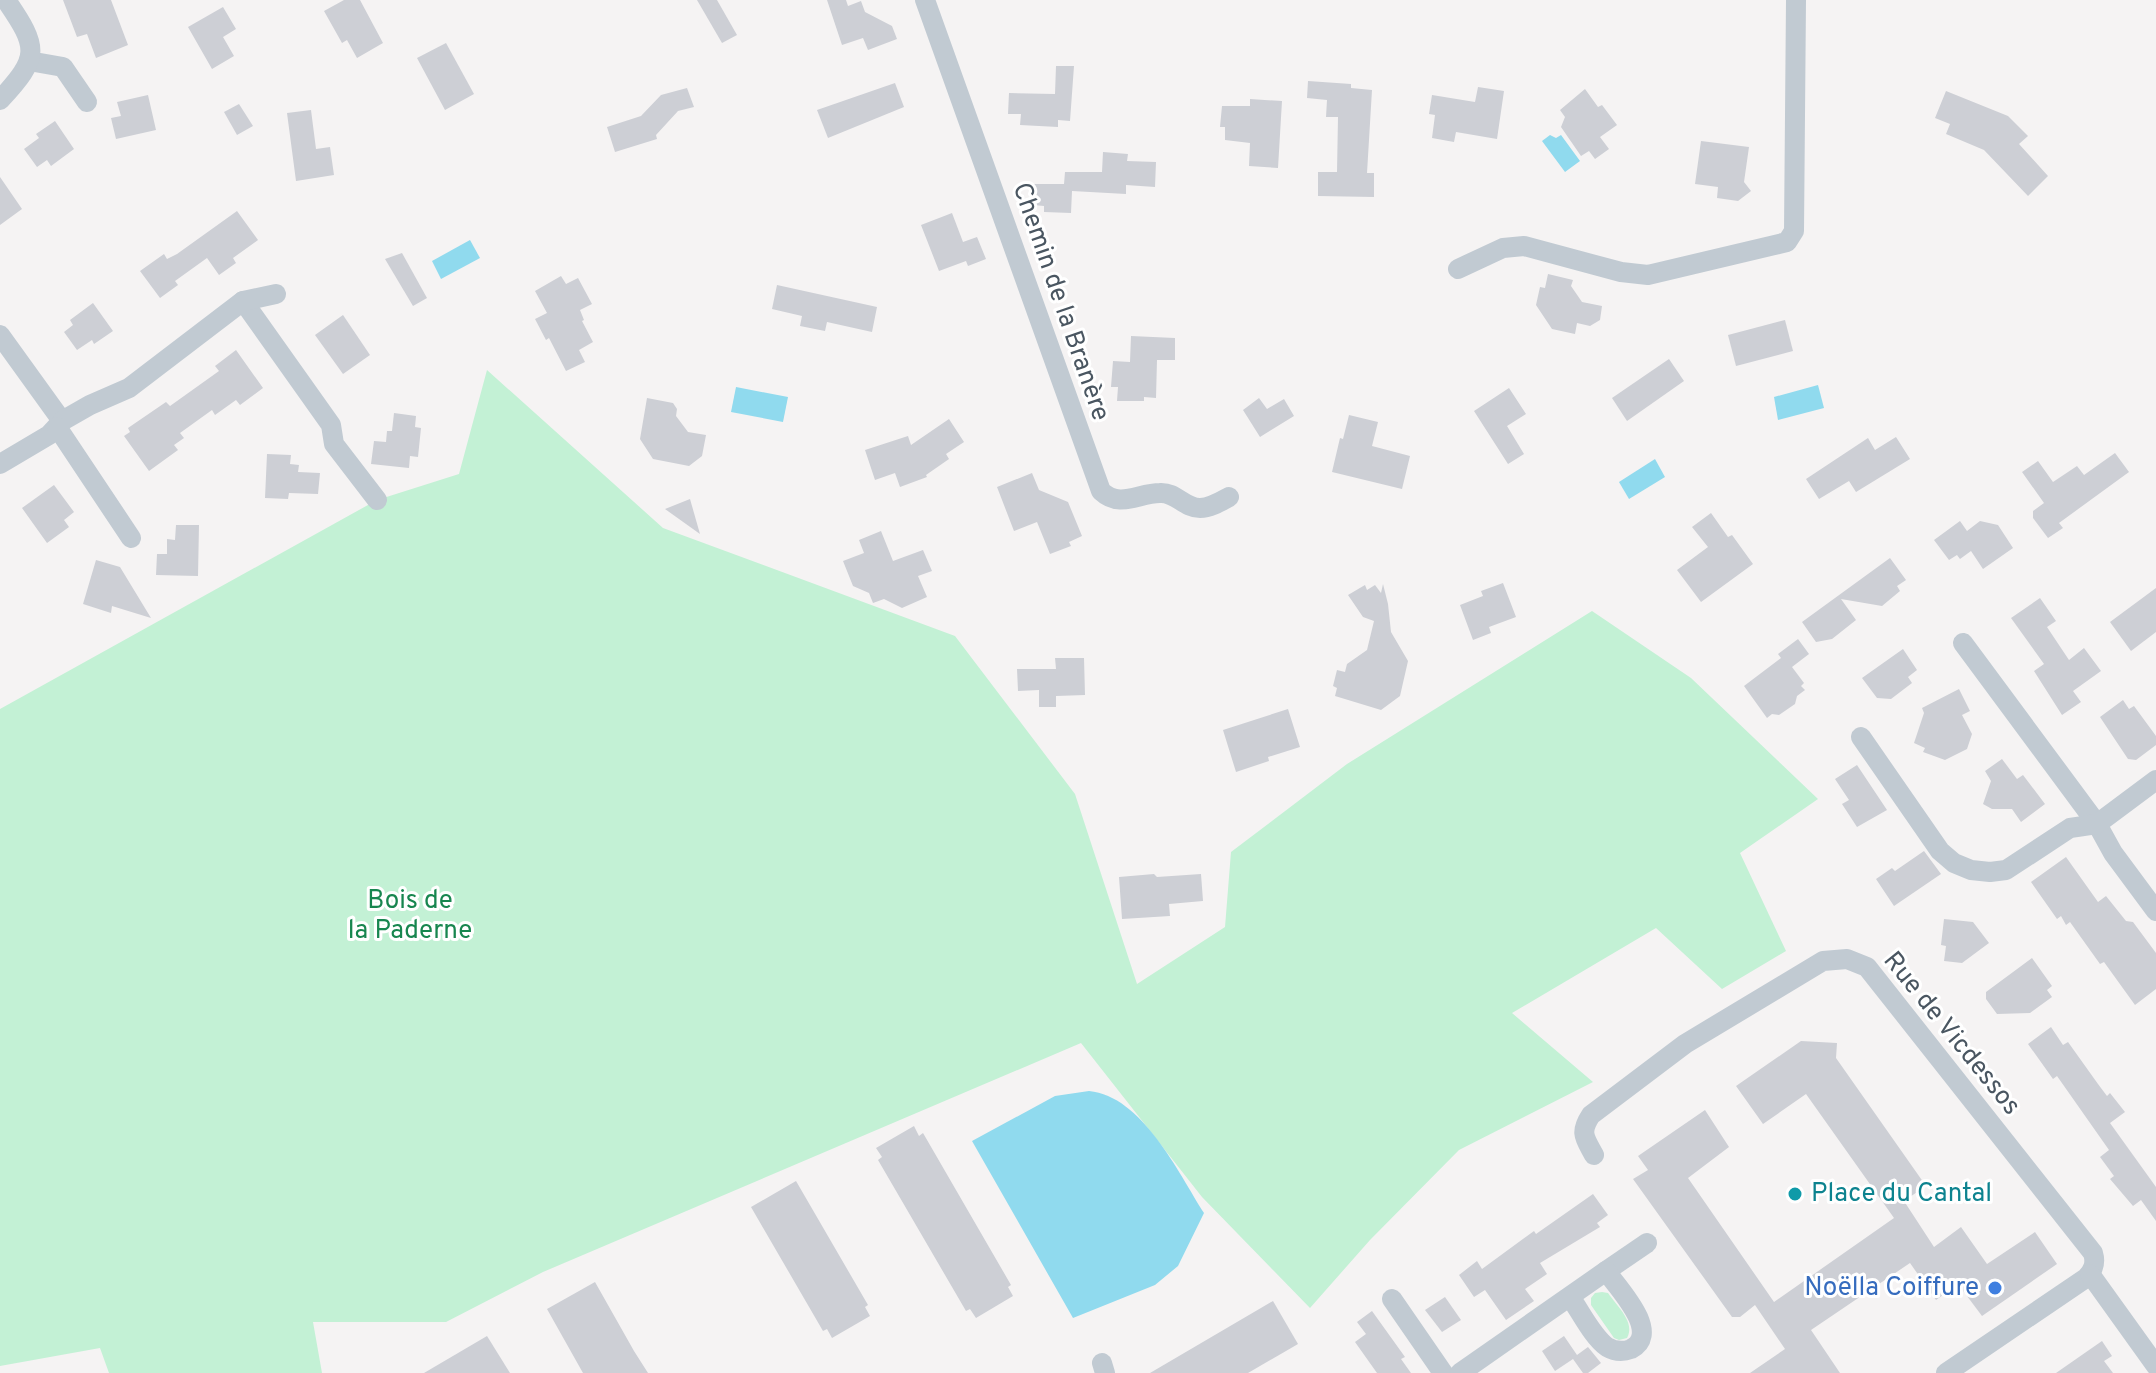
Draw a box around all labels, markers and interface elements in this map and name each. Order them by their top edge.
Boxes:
street label: Chemin de la Branère [1004,178,1116,426]
park label: Bois de la Paderne [348,885,472,948]
street label: Rue de Vicdessos [1875,946,2027,1122]
place label: Place du Cantal [1811,1178,1992,1211]
marker: Place du Cantal [1786,1185,1804,1203]
place label: Noëlla Coiffure [1804,1272,1979,1305]
marker: Noëlla Coiffure [1986,1279,2004,1297]

